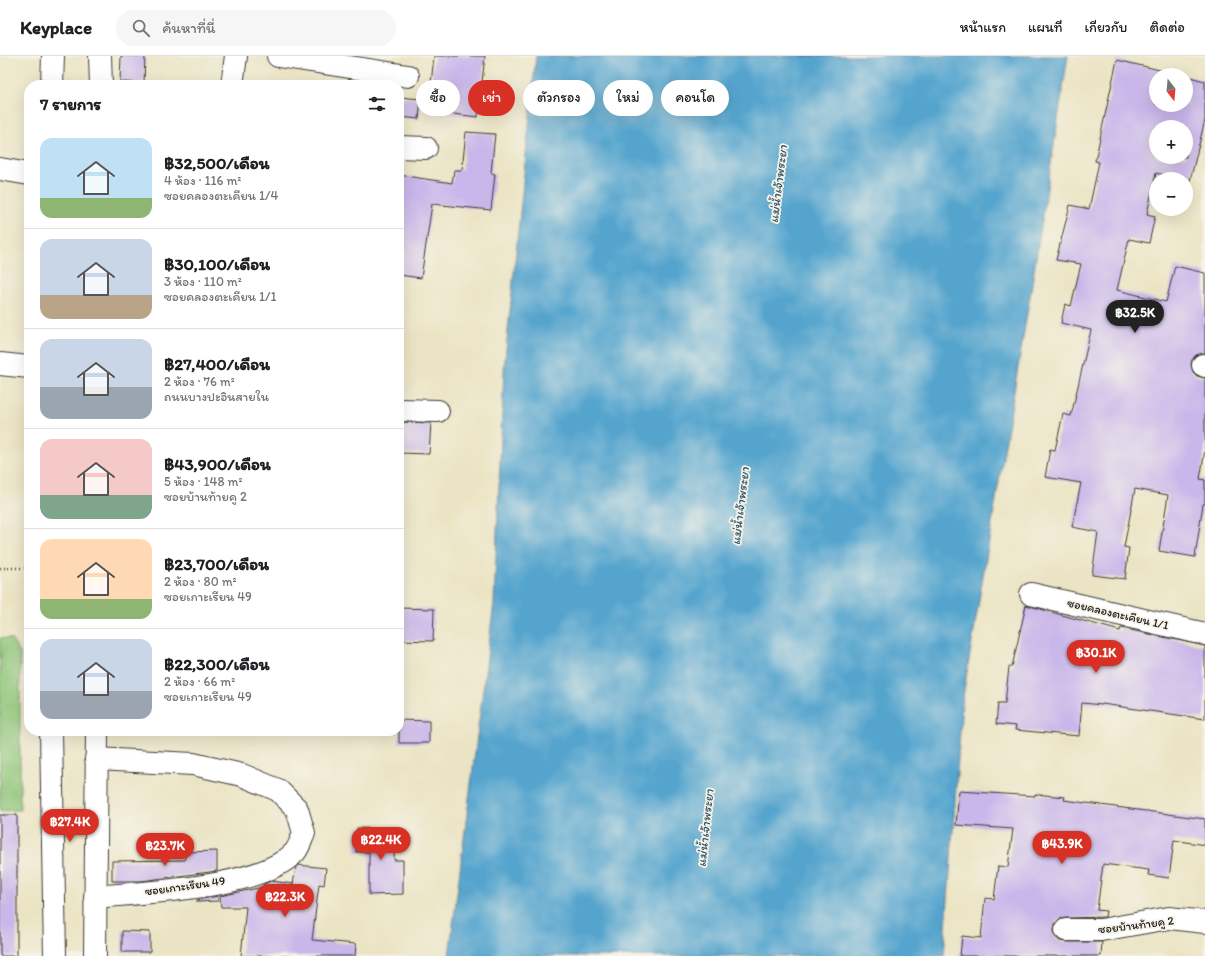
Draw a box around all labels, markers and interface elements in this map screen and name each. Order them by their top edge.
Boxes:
search box [116,10,396,46]
text: Keyplace [20,16,92,39]
icon: search [130,17,152,39]
text: ค้นหาที่นี่ [162,19,216,37]
text: หน้าแรก [960,19,1006,36]
text: แผนที่ [1028,19,1063,36]
text: เกี่ยวกับ [1085,19,1128,36]
text: ติดต่อ [1150,19,1185,36]
north arrow [1149,68,1193,112]
map controls [1149,68,1193,216]
chip: ซื้อ [416,80,460,116]
chip: เช่า [468,80,515,116]
chip: ตัวกรอง [523,80,595,116]
chip: ใหม่ [603,80,653,116]
chip: คอนโด [661,80,729,116]
icon: filters [366,93,388,115]
text: 7 รายการ [40,94,102,114]
button: + [1149,120,1193,164]
water label: แม่น้ำเจ้าพระยา [765,144,790,224]
text: ฿32,500/เดือน [164,153,270,173]
icon: home [72,154,120,202]
button: − [1149,172,1193,216]
text: 4 ห้อง · 116 m² [164,173,241,188]
text: ซอยคลองตะเคียน 1/4 [164,188,278,203]
text: ฿30,100/เดือน [164,254,270,274]
icon: home [72,255,120,303]
text: 3 ห้อง · 110 m² [164,274,242,289]
text: ซอยคลองตะเคียน 1/1 [164,289,277,304]
pin: ฿32.5K [1102,300,1168,334]
text: ฿32.5K [1115,305,1155,320]
text: ฿27,400/เดือน [164,354,270,374]
icon: home [72,355,120,403]
text: 2 ห้อง · 76 m² [164,374,235,389]
text: ถนนบางปะอินสายใน [164,389,269,404]
text: ฿43,900/เดือน [164,454,271,474]
icon: home [72,455,120,503]
water label: แม่น้ำเจ้าพระยา [727,466,752,546]
text: 5 ห้อง · 148 m² [164,474,242,489]
text: ซอยบ้านท้ายคู 2 [164,489,247,504]
text: ฿23,700/เดือน [164,554,269,574]
icon: home [72,555,120,603]
text: 2 ห้อง · 80 m² [164,574,237,589]
text: ซอยเกาะเรียน 49 [164,589,252,604]
street label: ซอยคลองตะเคียน 1/1 [1066,595,1171,633]
pin: ฿30.1K [1063,640,1129,674]
text: ฿30.1K [1076,645,1116,660]
text: ฿22,300/เดือน [164,654,270,674]
icon: home [72,655,120,703]
text: 2 ห้อง · 66 m² [164,674,235,689]
text: ซอยเกาะเรียน 49 [164,689,252,704]
water label: แม่น้ำเจ้าพระยา [692,788,717,868]
pin: ฿27.4K [37,809,103,843]
text: ฿27.4K [50,814,90,829]
pin: ฿22.4K [348,827,414,861]
pin: ฿43.9K [1029,831,1095,865]
text: ฿22.4K [361,832,401,847]
pin: ฿23.7K [132,833,198,867]
text: ฿43.9K [1041,836,1083,851]
text: ฿23.7K [145,838,185,853]
street label: ซอยเกาะเรียน 49 [144,873,226,899]
pin: ฿22.3K [252,884,318,918]
text: ฿22.3K [265,889,305,904]
street label: ซอยบ้านท้ายคู 2 [1097,913,1176,938]

